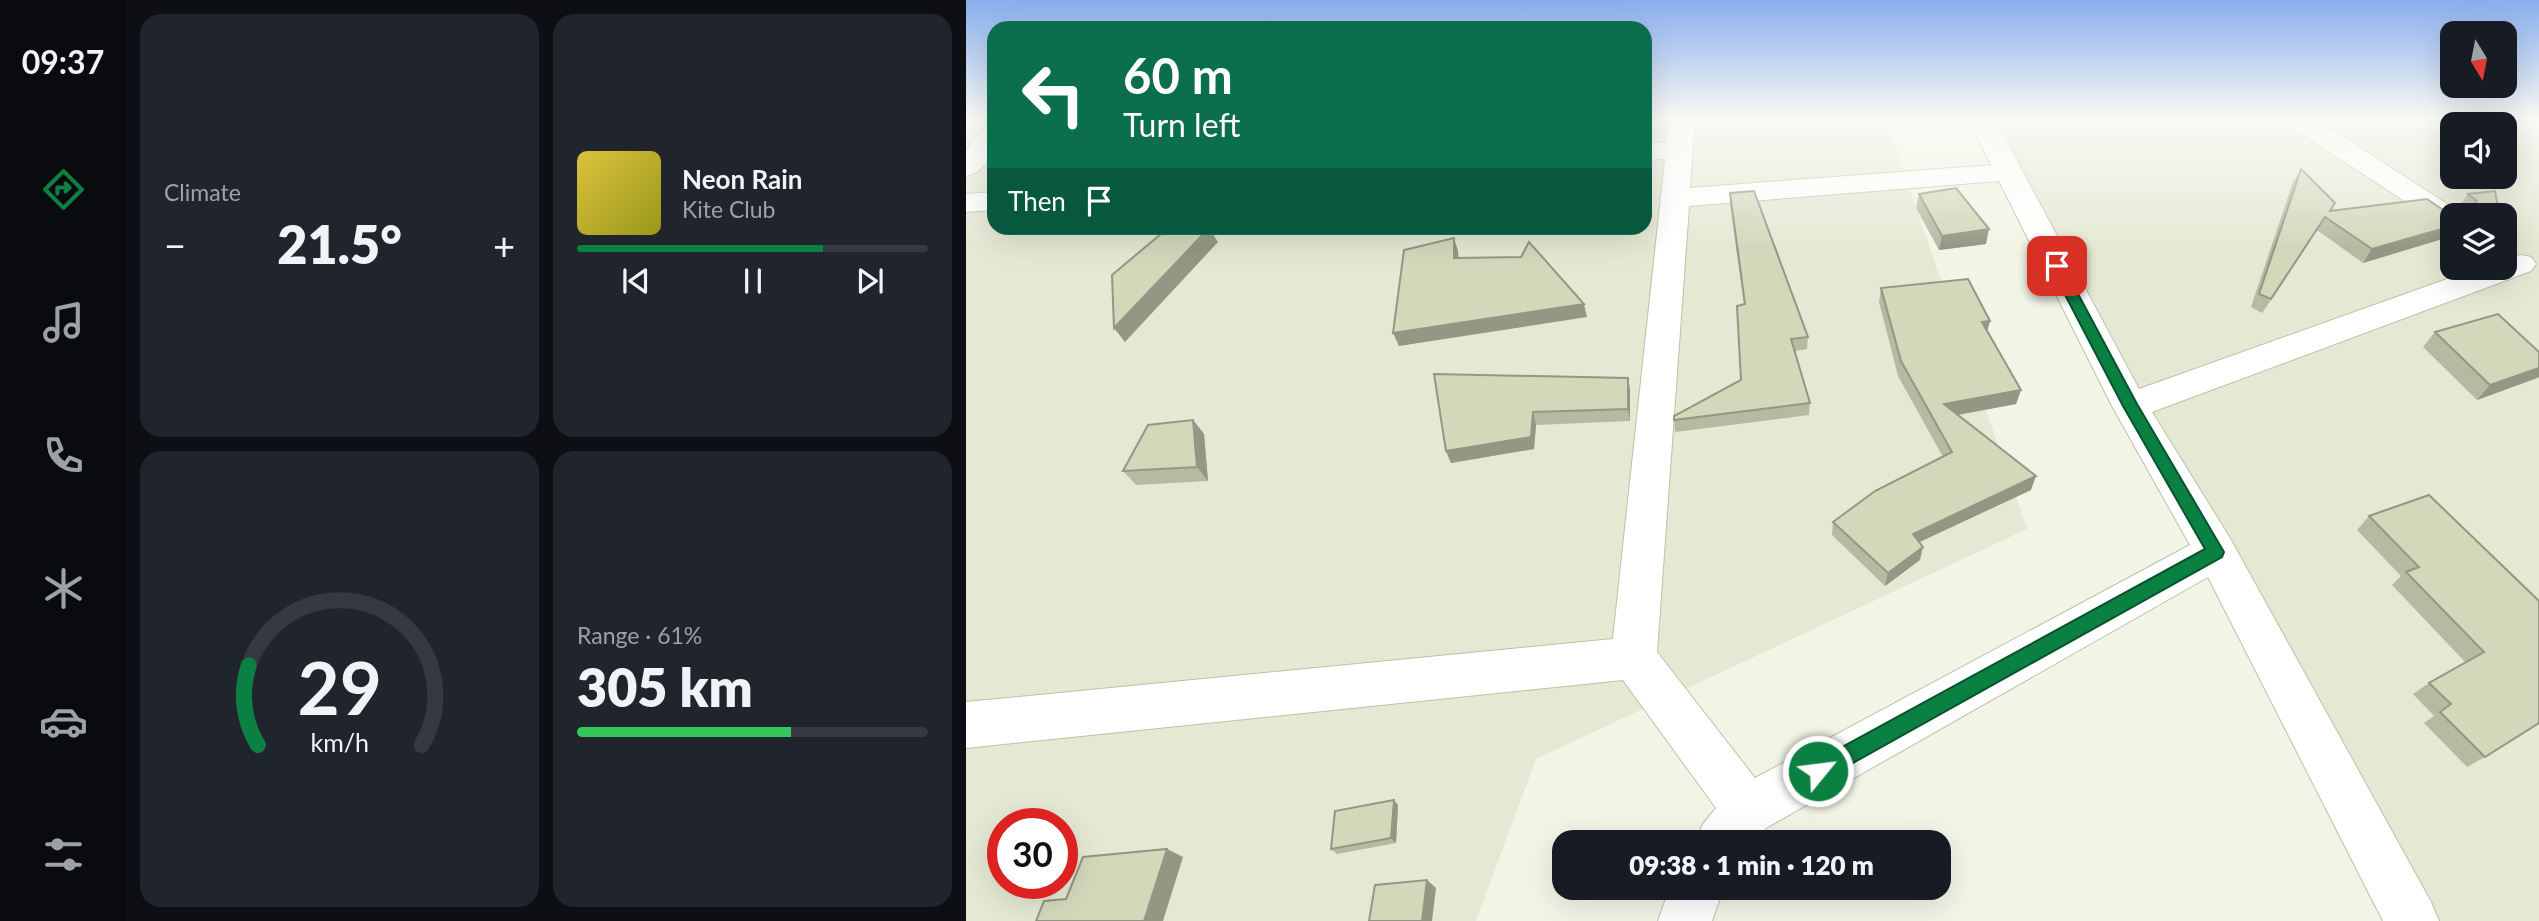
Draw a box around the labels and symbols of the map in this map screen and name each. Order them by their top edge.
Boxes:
north arrow [2440,21,2516,98]
pin [2027,236,2087,296]
position arrow [1781,734,1855,808]
speed limit sign: 30 [987,808,1078,899]

